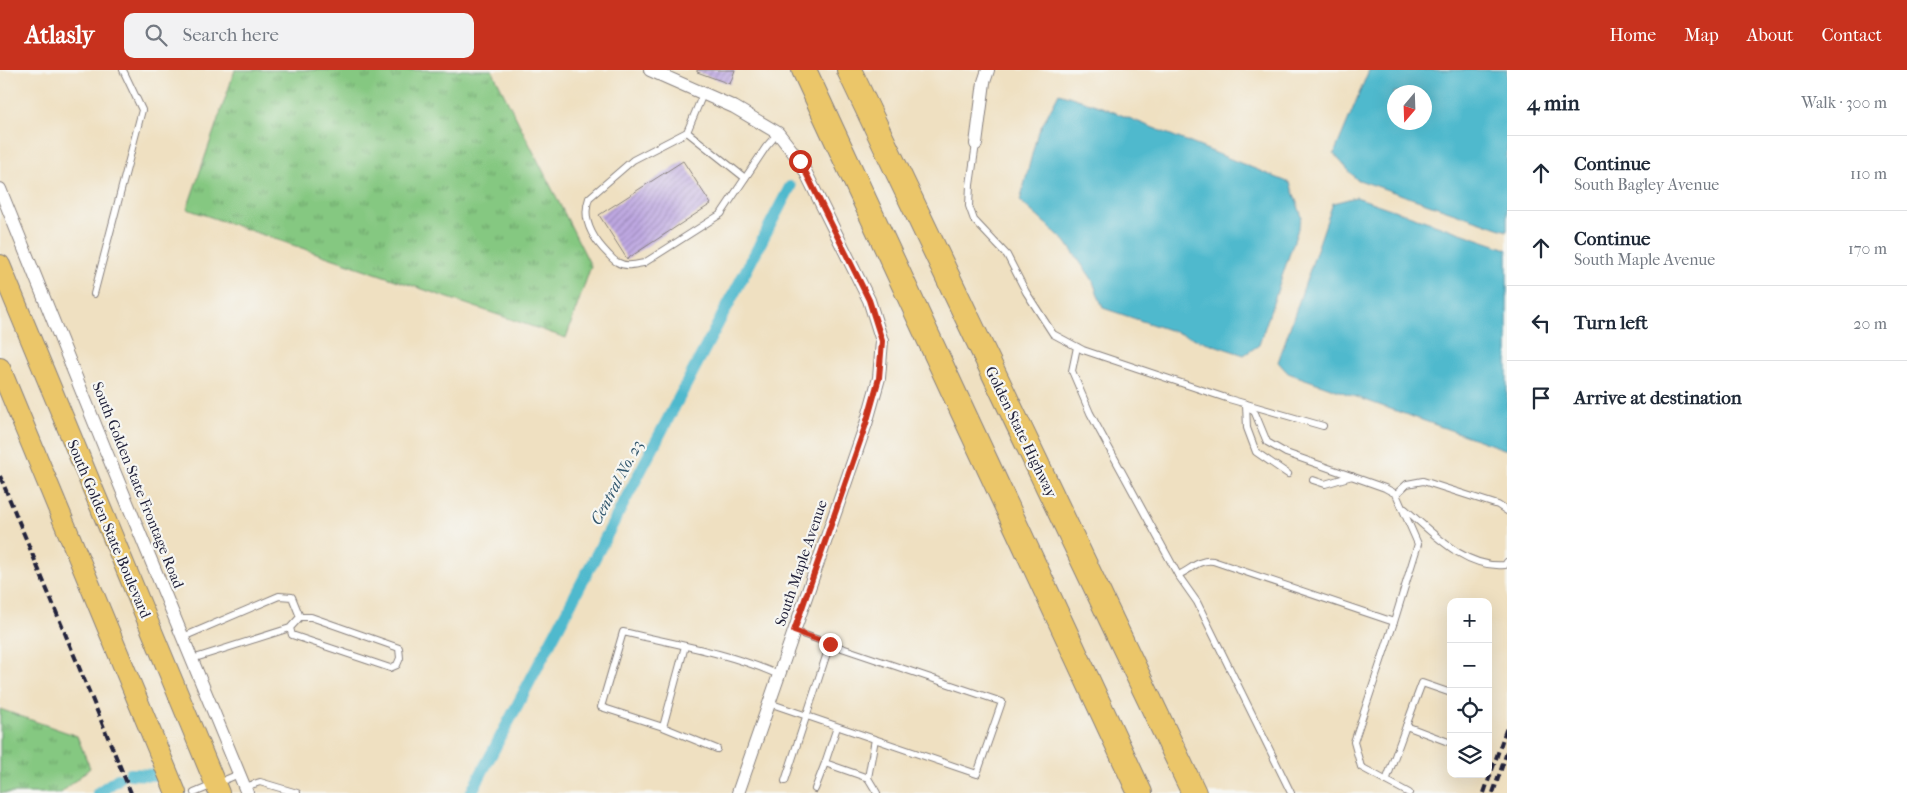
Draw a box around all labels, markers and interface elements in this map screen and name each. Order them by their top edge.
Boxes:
search box [124,13,474,58]
text: Atlasly [25,21,94,49]
icon: search [142,21,170,49]
text: Search here [182,24,279,46]
text: Home [1609,25,1656,46]
text: Map [1684,25,1719,46]
text: About [1747,25,1793,46]
text: Contact [1821,25,1882,46]
north arrow [1387,85,1432,130]
text: 4 min [1527,91,1580,115]
text: Walk · 300 m [1801,93,1887,112]
route start [789,150,812,173]
text: Continue [1574,153,1650,175]
icon: ahead [1527,159,1555,187]
text: 110 m [1850,164,1887,183]
text: South Bagley Avenue [1574,175,1719,194]
text: Continue [1574,228,1650,250]
icon: ahead [1527,234,1555,262]
text: 170 m [1848,239,1887,258]
text: South Maple Avenue [1574,250,1715,269]
icon: left [1527,309,1555,337]
text: Turn left [1574,312,1648,334]
text: 20 m [1853,314,1887,333]
street label: Golden State Highway [981,363,1061,501]
street label: South Golden State Frontage Road [88,379,188,592]
icon: arrive [1527,384,1555,412]
text: Arrive at destination [1574,387,1742,409]
street label: South Golden State Boulevard [63,437,155,622]
water label: Central No. 23 [586,437,647,528]
street label: South Maple Avenue [771,497,831,629]
map controls [1447,598,1492,778]
button: + [1447,598,1492,643]
route end [819,633,842,656]
button: − [1447,643,1492,688]
button: locate [1447,688,1492,733]
button: layers [1447,733,1492,778]

